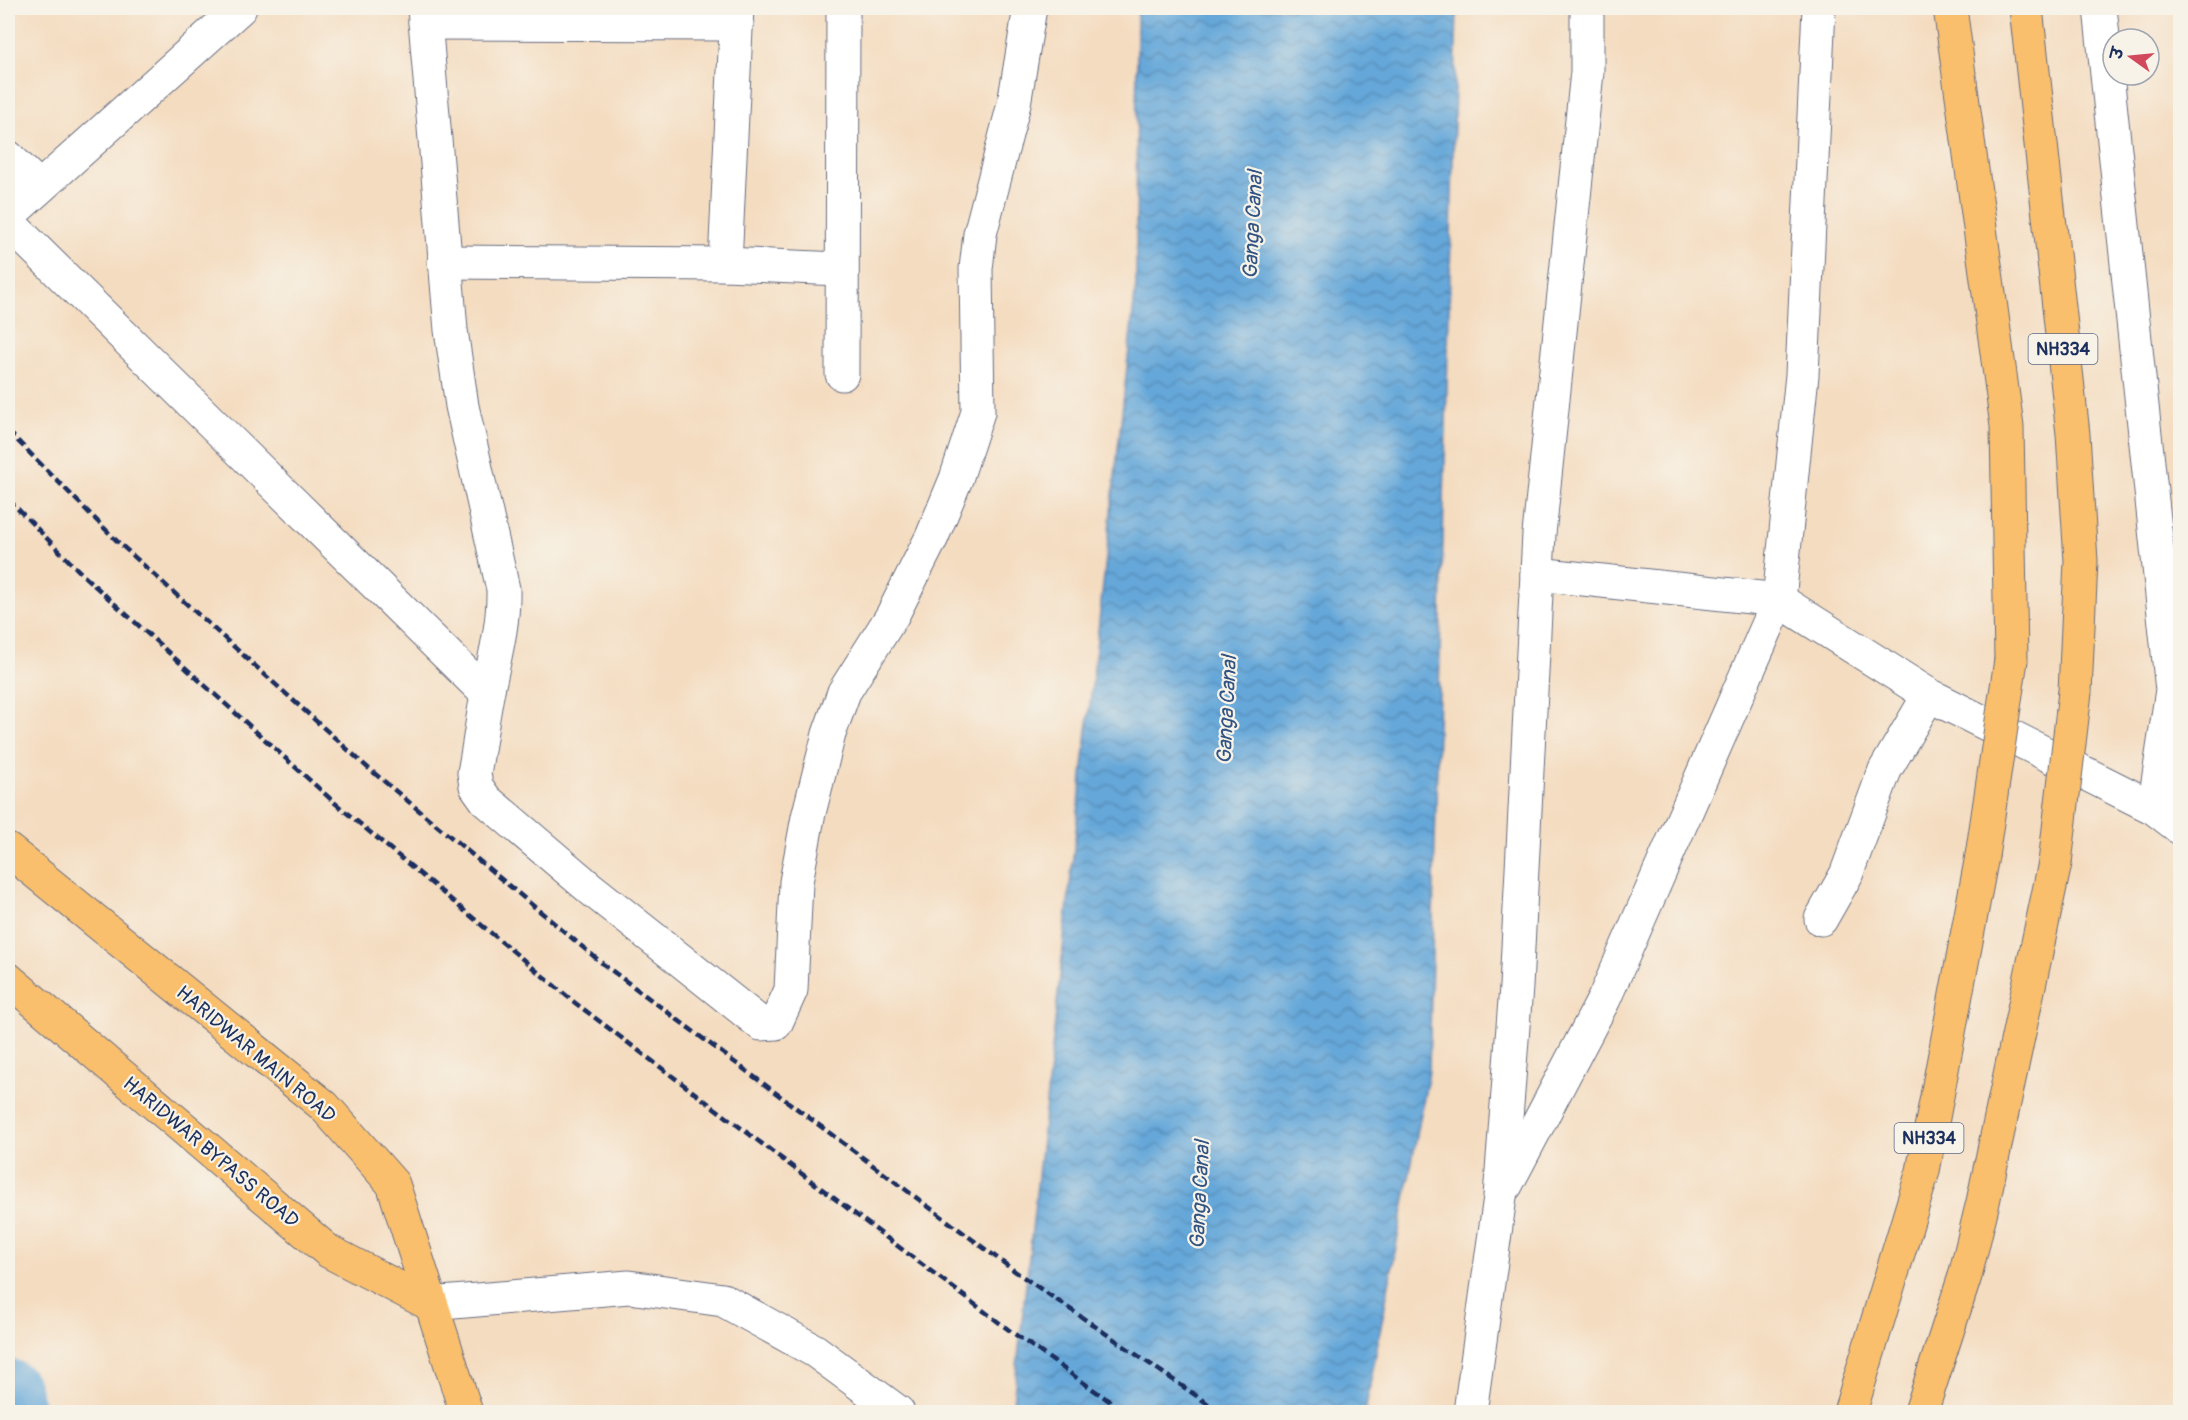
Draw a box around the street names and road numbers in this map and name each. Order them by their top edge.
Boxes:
road number: NH334 [2028,334,2098,364]
street label: HARIDWAR MAIN ROAD [171,980,341,1128]
street label: HARIDWAR BYPASS ROAD [118,1071,304,1233]
road number: NH334 [1894,1123,1964,1153]

